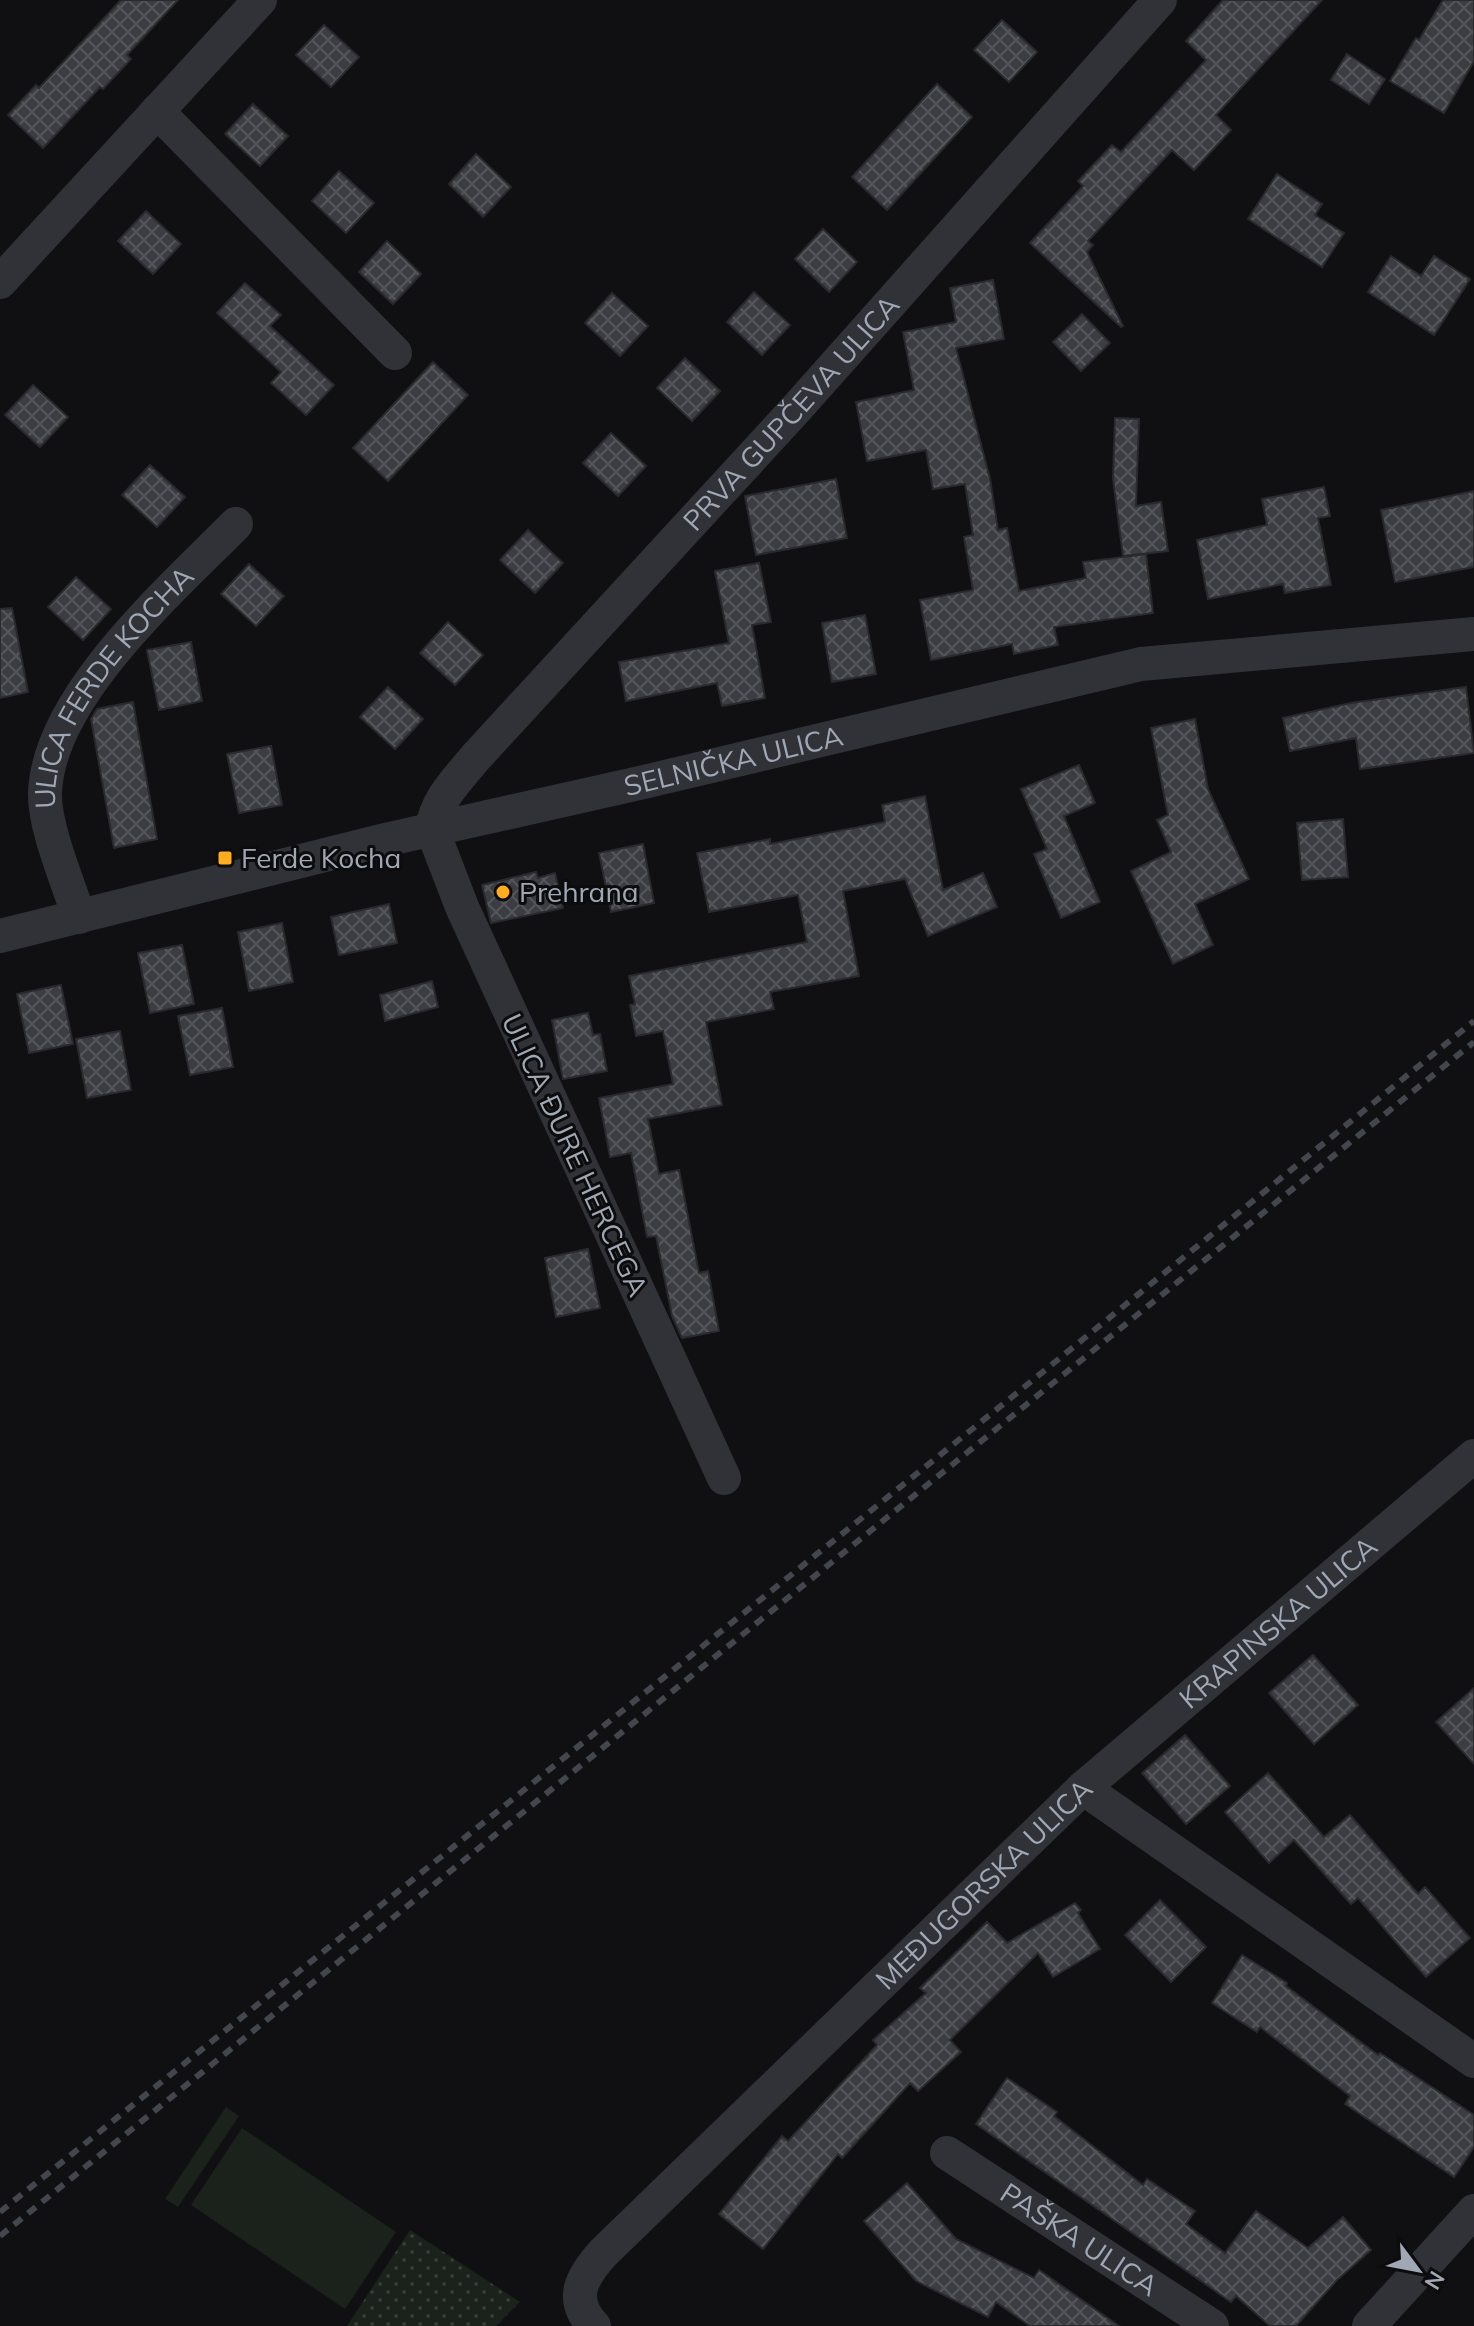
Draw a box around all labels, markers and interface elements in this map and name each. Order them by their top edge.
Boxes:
street label: PRVA GUPČEVA ULICA [675,287,906,538]
street label: ULICA FERDE KOCHA [27,558,201,809]
street label: SELNIČKA ULICA [621,717,846,803]
place label: Ferde Kocha [241,840,401,875]
marker: Ferde Kocha [216,849,234,867]
place label: Prehrana [519,874,639,909]
marker: Prehrana [494,883,512,901]
street label: ULICA ĐURE HERCEGA [495,1008,657,1302]
street label: KRAPINSKA ULICA [1172,1528,1384,1716]
street label: MEĐUGORSKA ULICA [868,1771,1099,1996]
street label: PAŠKA ULICA [994,2175,1165,2303]
north arrow [1378,2230,1458,2310]
text: N [1419,2266,1451,2295]

